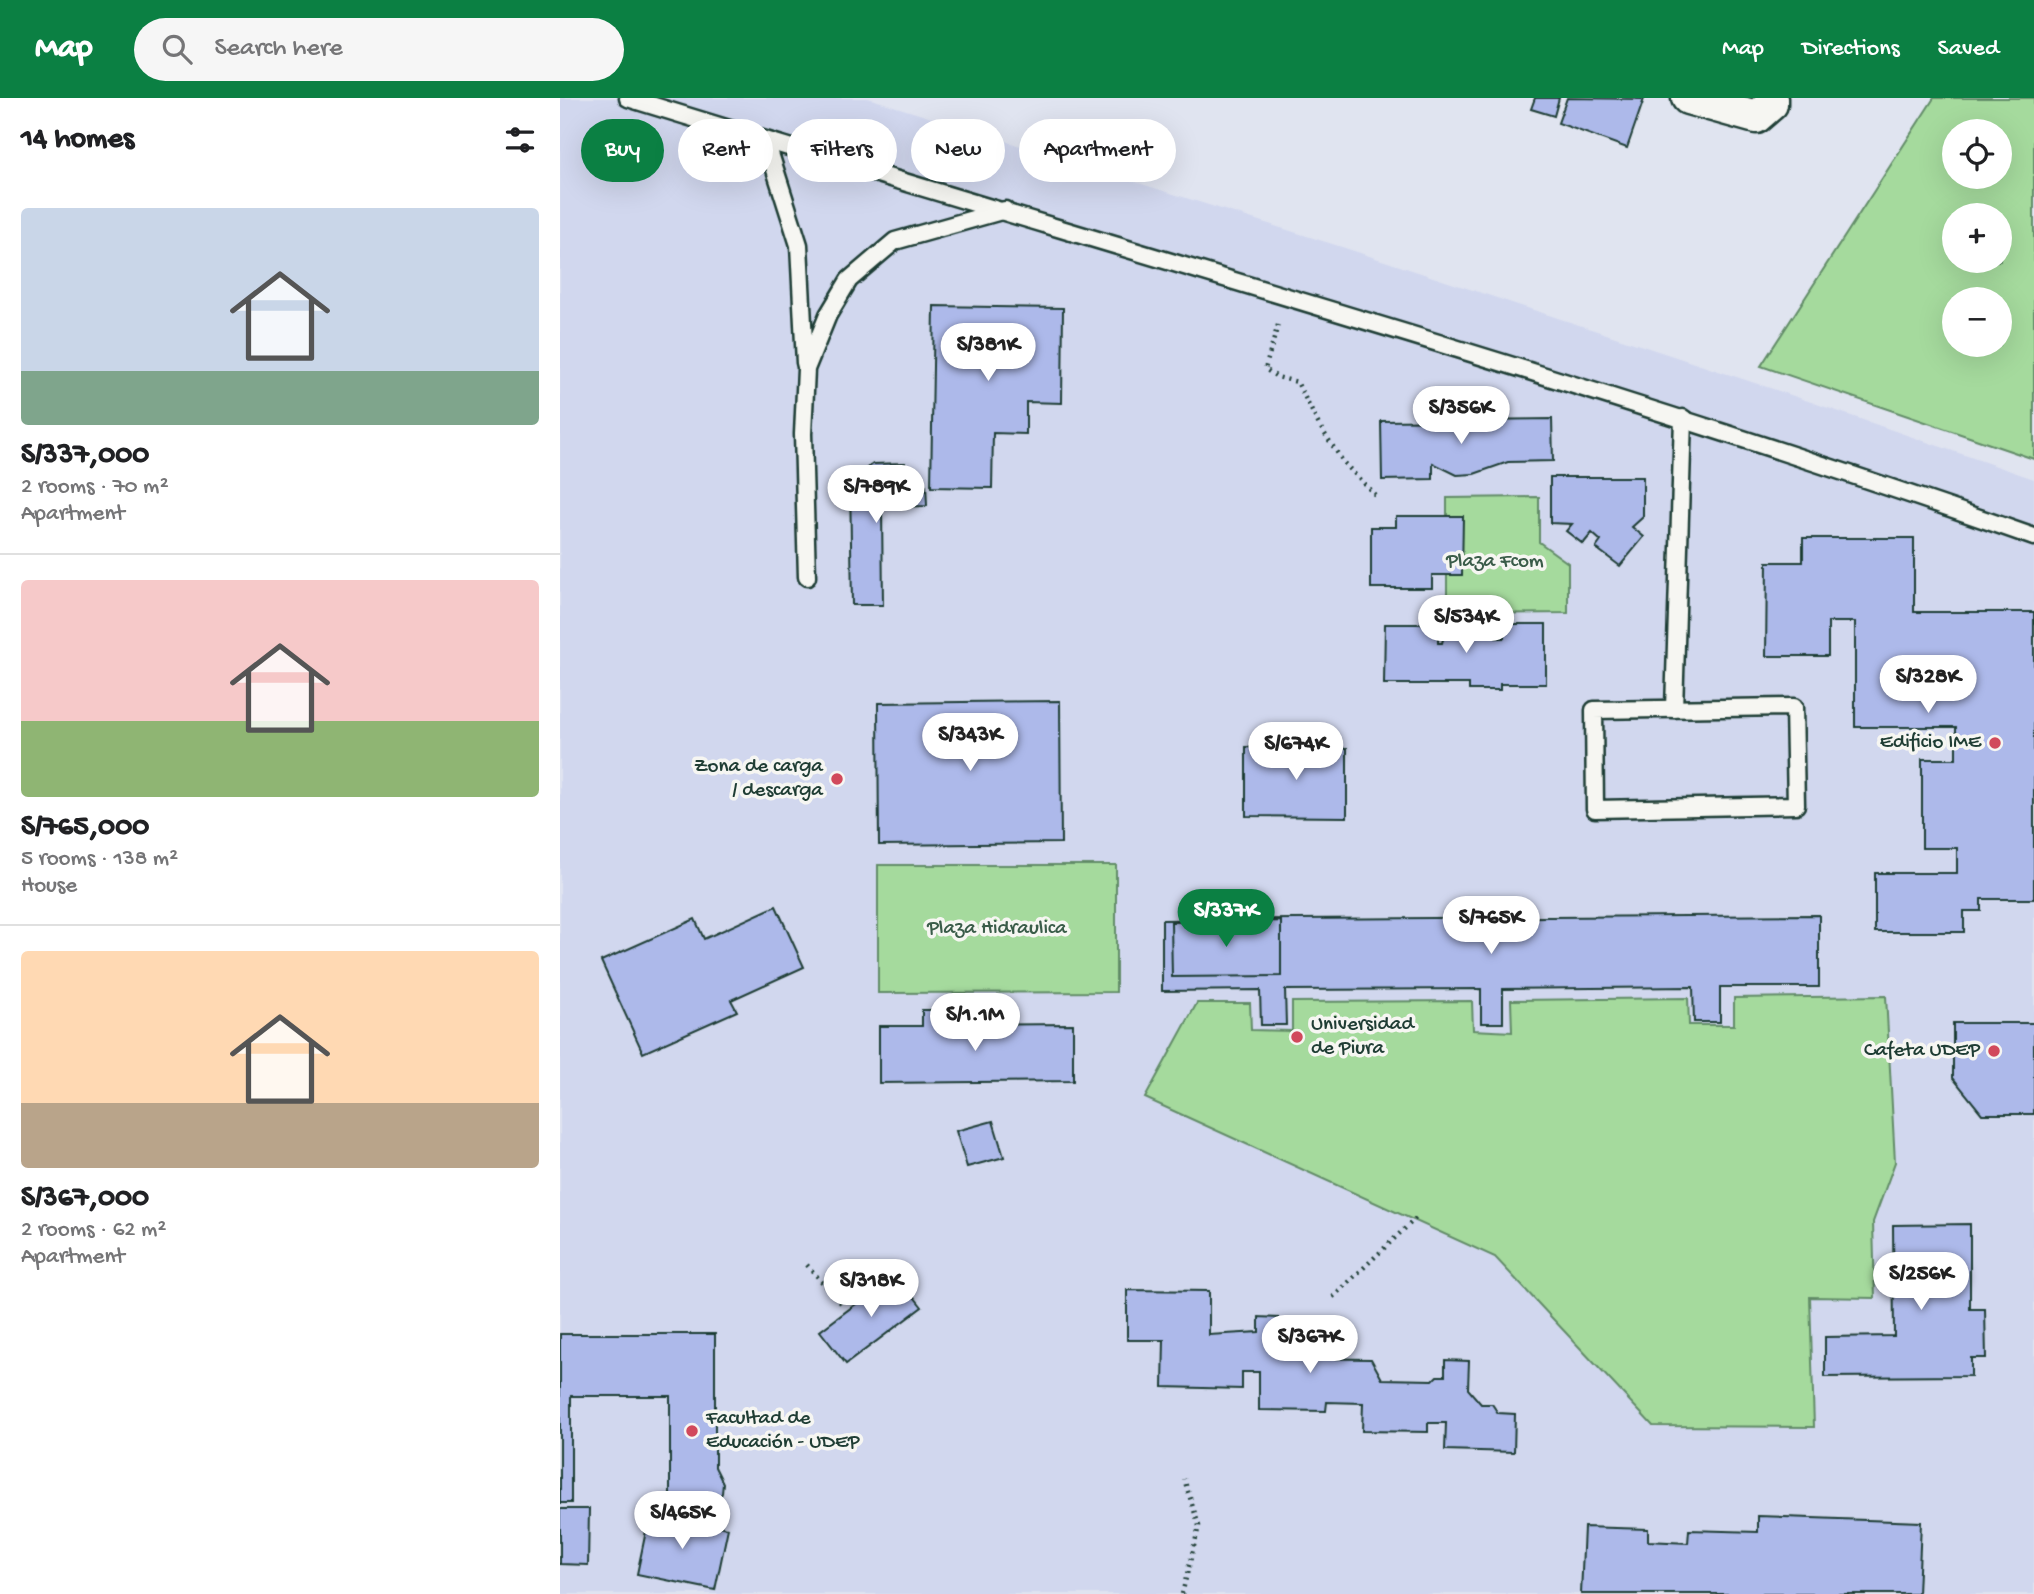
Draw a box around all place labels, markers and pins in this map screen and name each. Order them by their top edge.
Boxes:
pin: S/381K [931,324,1045,383]
pin: S/356K [1404,386,1518,446]
pin: S/789K [819,466,933,525]
pin: S/534K [1409,596,1523,655]
pin: S/328K [1871,656,1985,715]
pin: S/343K [913,714,1027,773]
pin: S/674K [1239,722,1353,782]
place label: Edificio IME [1880,731,1982,756]
marker: Edificio IME [1987,735,2003,751]
place label: Zona de carga / descarga [694,755,824,804]
marker: Zona de carga / descarga [829,771,845,787]
pin: S/337K [1169,890,1283,949]
pin: S/765K [1434,896,1548,956]
pin: S/1.1M [918,993,1032,1053]
place label: Universidad de Piura [1311,1013,1415,1062]
marker: Universidad de Piura [1289,1029,1305,1045]
place label: Cafeta UDEP [1864,1039,1980,1064]
marker: Cafeta UDEP [1986,1043,2002,1059]
pin: S/256K [1864,1252,1978,1312]
pin: S/318K [814,1260,928,1319]
pin: S/367K [1253,1316,1367,1375]
place label: Facultad de Educación - UDEP [705,1407,860,1456]
marker: Facultad de Educación - UDEP [684,1423,700,1439]
pin: S/465K [625,1492,739,1551]

